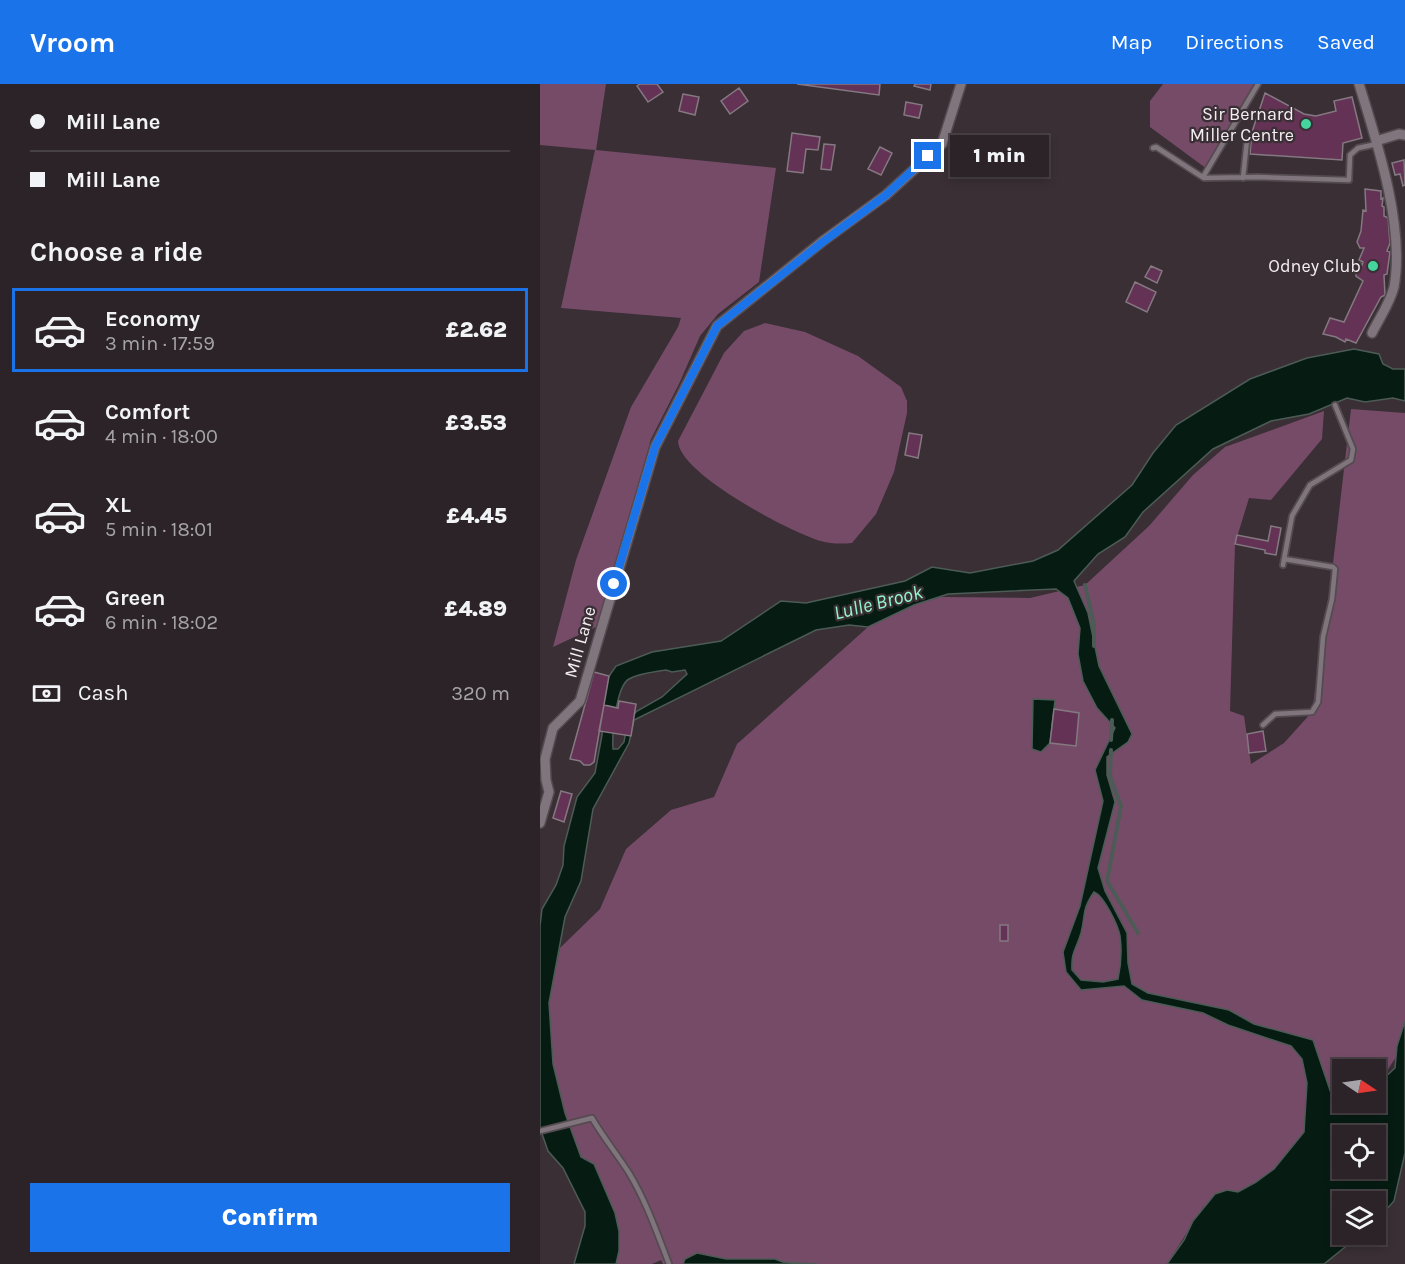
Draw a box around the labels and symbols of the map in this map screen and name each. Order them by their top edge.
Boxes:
place label: Sir Bernard Miller Centre [1190,103,1294,146]
marker: Sir Bernard Miller Centre [1299,117,1313,131]
callout: 1 min [949,135,1048,177]
route end [914,142,941,169]
place label: Odney Club [1268,255,1361,277]
marker: Odney Club [1366,259,1380,273]
route start [600,570,627,597]
water label: Lulle Brook [831,580,926,625]
street label: Mill Lane [559,604,601,680]
north arrow [1332,1059,1386,1113]

